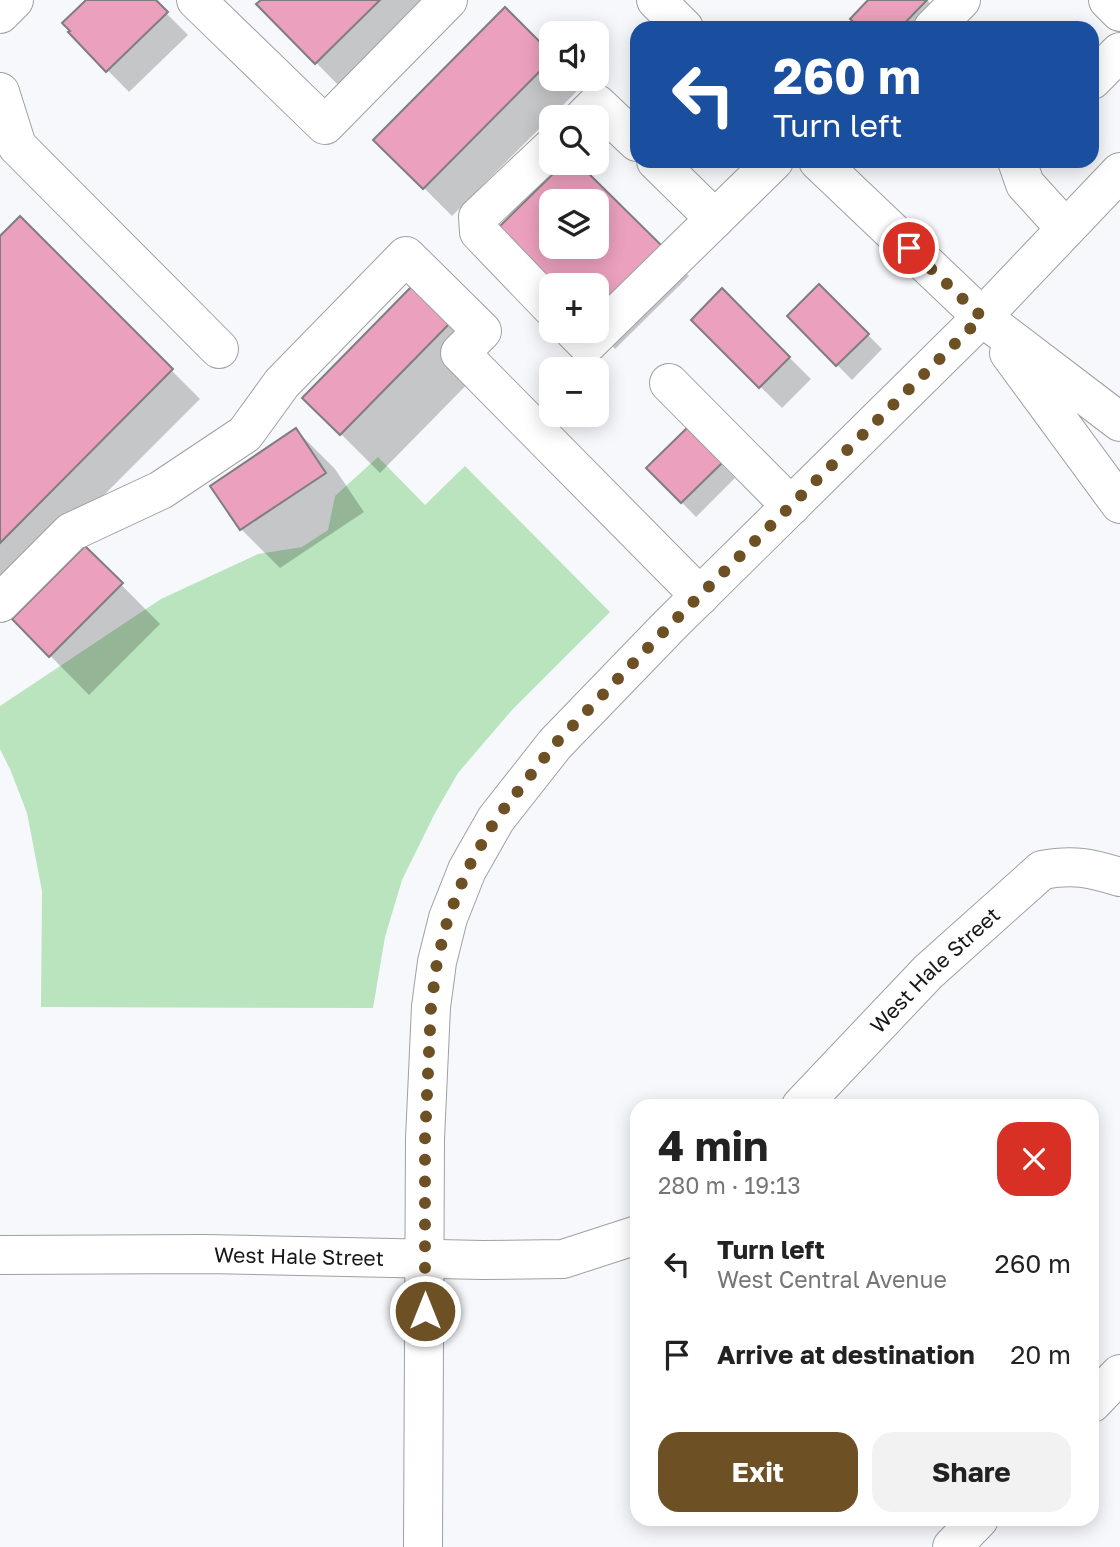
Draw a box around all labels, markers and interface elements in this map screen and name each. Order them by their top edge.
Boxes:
map controls [539,21,609,427]
button: sound [539,21,609,91]
text: 260 m [773,46,921,105]
icon: left [658,49,749,140]
button: search [539,105,609,175]
text: Turn left [773,106,902,144]
button: layers [539,189,609,259]
pin [879,218,939,278]
icon: arrive [890,229,928,267]
button: + [539,273,609,343]
button: − [539,357,609,427]
street label: West Hale Street [864,901,1005,1038]
text: 4 min [658,1120,768,1170]
button: close [997,1122,1071,1196]
text: 280 m · 19:13 [658,1171,801,1199]
text: Turn left [717,1234,825,1265]
street label: West Hale Street [214,1241,384,1271]
icon: left [658,1245,696,1283]
text: 260 m [995,1248,1071,1279]
text: West Central Avenue [717,1265,947,1293]
position arrow [388,1274,462,1348]
icon: arrive [658,1336,696,1374]
text: Arrive at destination [717,1339,975,1370]
text: 20 m [1010,1339,1071,1370]
button: Exit [658,1432,858,1512]
button: Share [872,1432,1071,1512]

